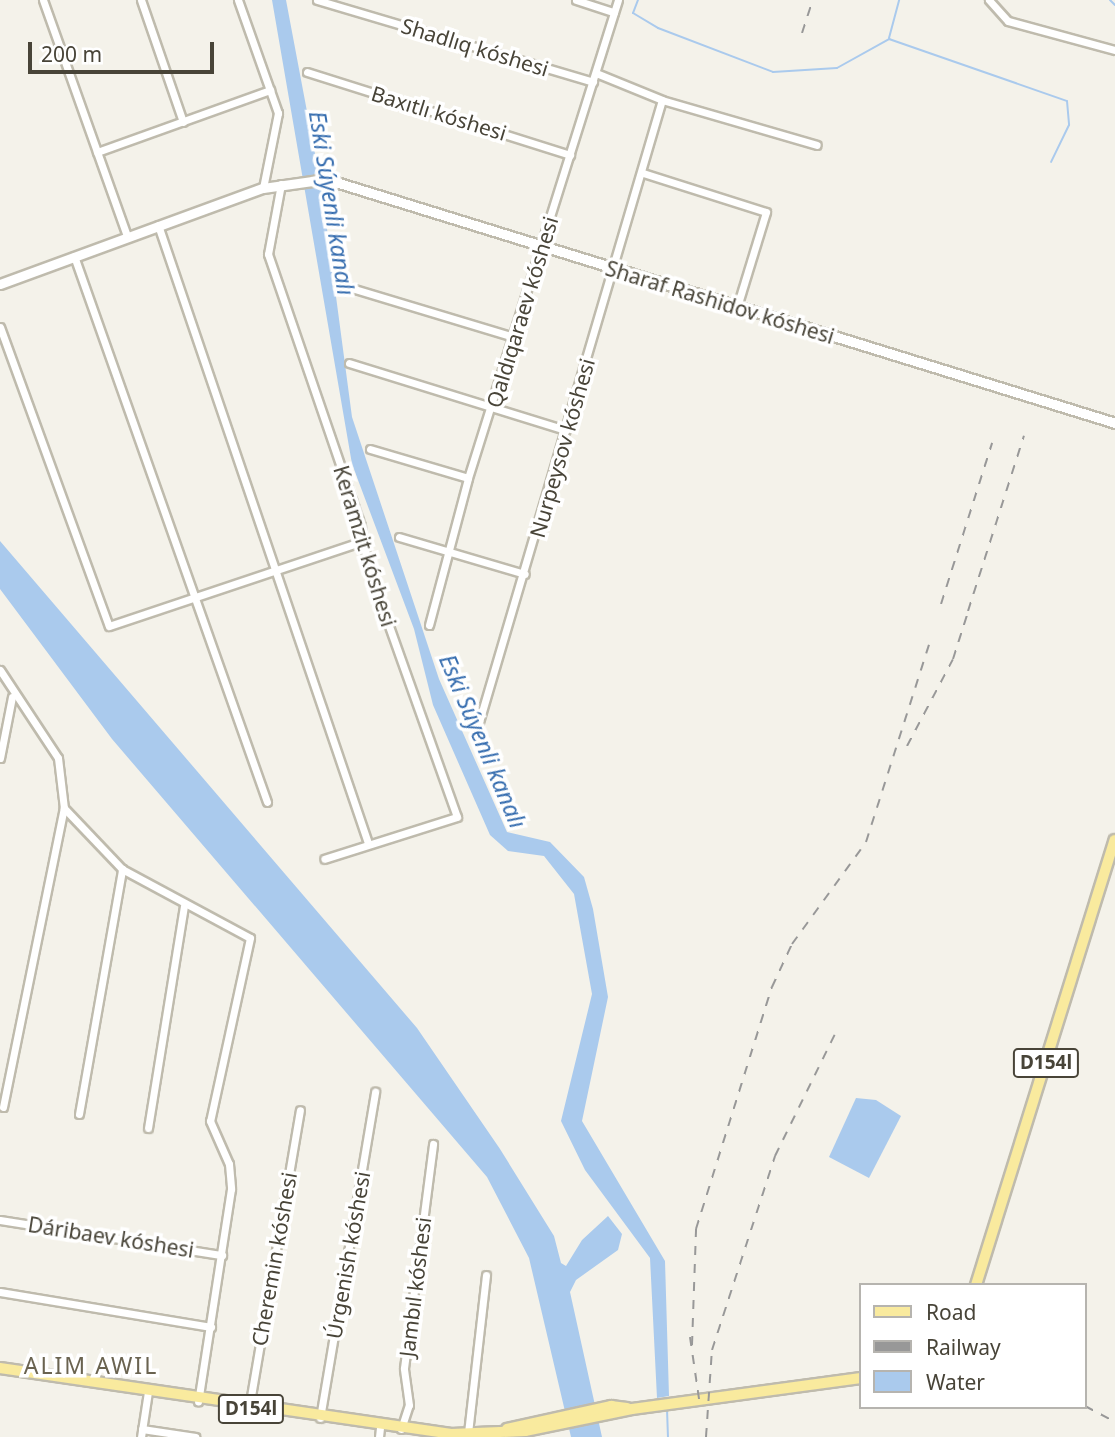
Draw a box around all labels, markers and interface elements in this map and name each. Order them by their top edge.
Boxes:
street label: Shadlıq kóshesi [398,13,552,81]
scale bar [32,28,217,72]
text: 200 m [41,40,102,68]
street label: Baxıtlı kóshesi [368,80,510,146]
water label: Eski Súyenli kanalı [304,109,360,297]
street label: Qaldıqaraev kóshesi [481,213,563,411]
street label: Sharaf Rashidov kóshesi [603,255,837,349]
street label: Nurpeysov kóshesi [524,355,600,541]
street label: Keramzit kóshesi [329,462,401,630]
water label: Eski Súyenli kanalı [434,650,532,832]
road number: D154l [1013,1048,1079,1078]
street label: Úrgenish kóshesi [321,1169,375,1341]
street label: Cheremin kóshesi [246,1170,302,1348]
street label: Dáribaev kóshesi [26,1211,196,1263]
street label: Jambıl kóshesi [394,1216,436,1358]
legend [860,1283,1087,1409]
text: Road [926,1298,976,1326]
text: Railway [926,1333,1001,1361]
district label: ALIM AWIL [25,1351,157,1379]
text: Water [926,1368,985,1396]
road number: D154l [218,1394,284,1424]

